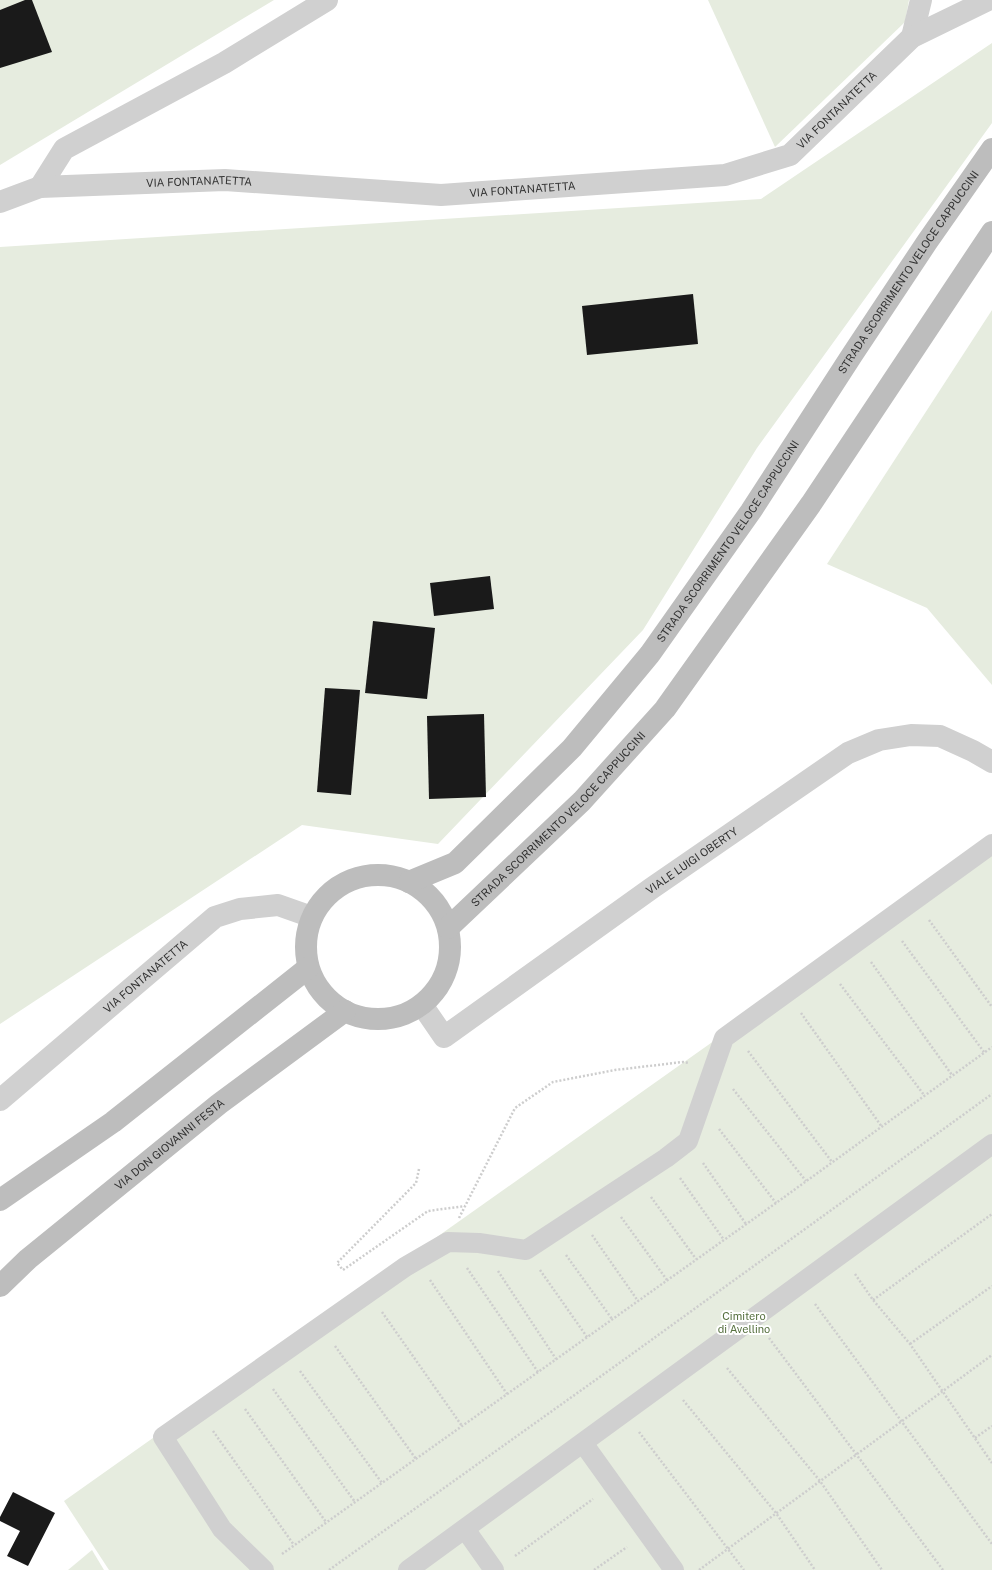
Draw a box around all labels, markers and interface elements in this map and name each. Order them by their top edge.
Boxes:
street label: VIA FONTANATETTA [794,69,879,151]
street label: STRADA SCORRIMENTO VELOCE CAPPUCCINI [836,168,981,376]
street label: VIA FONTANATETTA [146,174,253,189]
street label: VIA FONTANATETTA [469,180,576,199]
street label: STRADA SCORRIMENTO VELOCE CAPPUCCINI [654,438,801,644]
street label: STRADA SCORRIMENTO VELOCE CAPPUCCINI [469,729,648,909]
street label: VIALE LUIGI OBERTY [644,825,740,896]
street label: VIA FONTANATETTA [101,937,190,1015]
street label: VIA DON GIOVANNI FESTA [112,1096,227,1192]
park label: Cimitero di Avellino [718,1310,770,1335]

